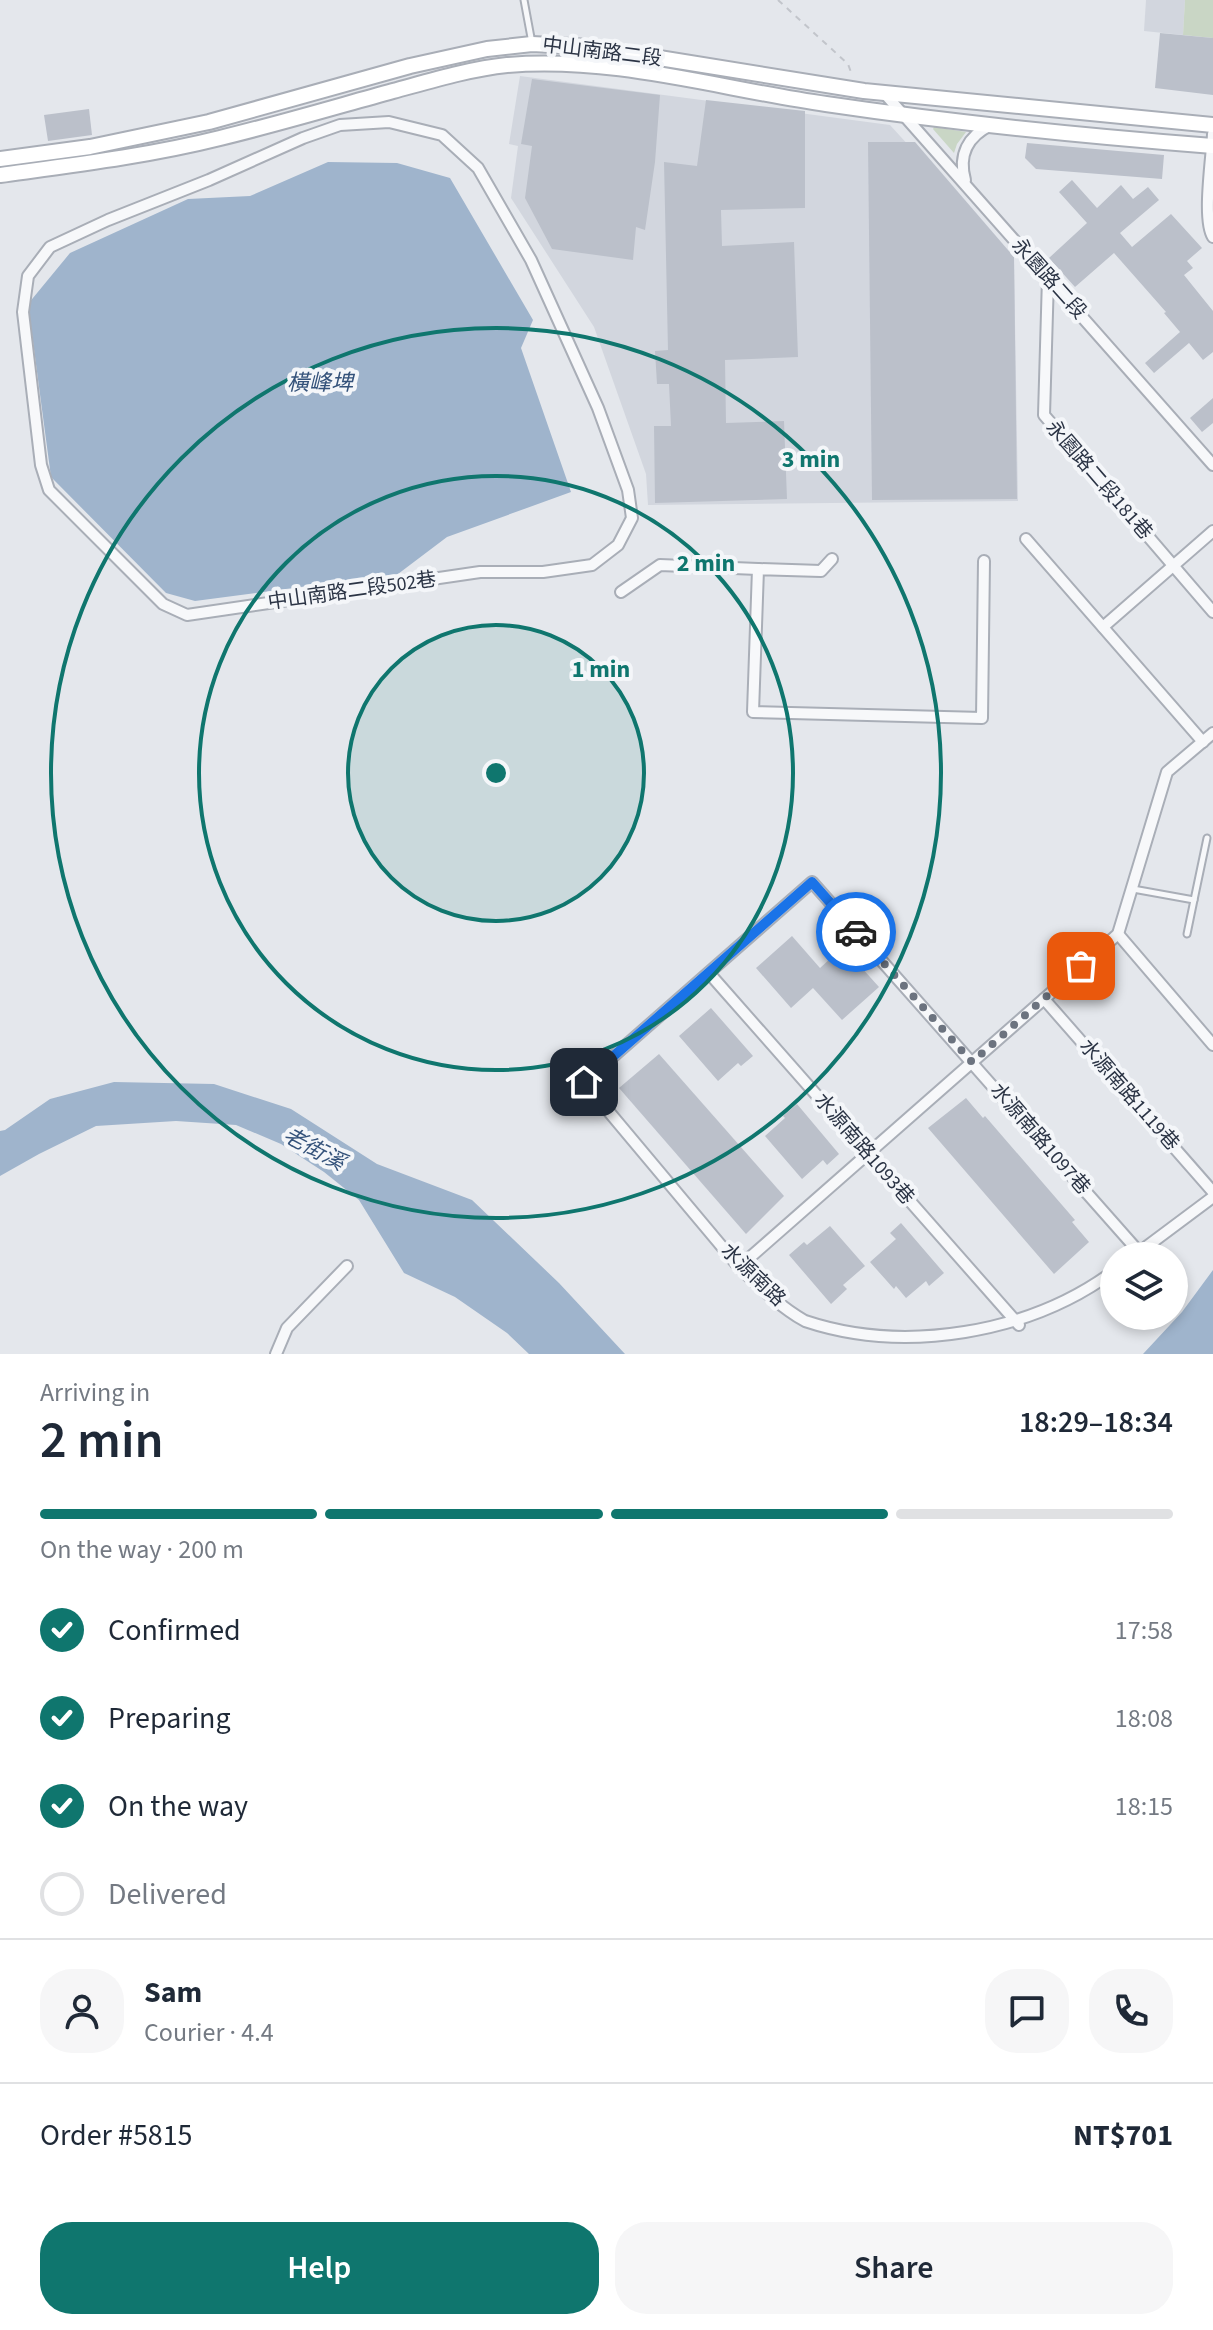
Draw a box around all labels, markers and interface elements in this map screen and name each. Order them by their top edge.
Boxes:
street label: 中山南路二段 [541,31,663,73]
street label: 永園路二段 [1005,232,1093,326]
water label: 橫峰埤 [287,367,356,399]
street label: 永園路二段181巷 [1039,414,1159,546]
text: 3 min [782,442,840,477]
text: 2 min [677,546,735,581]
street label: 中山南路二段502巷 [266,565,438,617]
text: 1 min [572,652,630,687]
centre of rings [482,759,510,787]
courier [816,892,896,972]
icon: car [834,910,878,954]
pin [1047,932,1115,1000]
icon: bag [1059,944,1103,988]
street label: 水源南路1119巷 [1073,1033,1185,1157]
pin [550,1048,618,1116]
icon: home [562,1060,606,1104]
street label: 水源南路1097巷 [984,1077,1096,1201]
street label: 水源南路1093巷 [808,1087,920,1211]
water label: 老街溪 [277,1119,353,1180]
street label: 水源南路 [715,1237,791,1313]
map controls [1100,1242,1188,1330]
button: layers [1100,1242,1188,1330]
text: Arriving in [40,1374,150,1411]
text: 18:29–18:34 [1019,1401,1173,1444]
text: 2 min [40,1404,164,1478]
text: On the way · 200 m [40,1531,244,1568]
icon: check [40,1608,84,1652]
text: Confirmed [108,1609,241,1652]
text: 17:58 [1115,1612,1173,1649]
icon: check [40,1696,84,1740]
text: Preparing [108,1697,231,1740]
text: 18:08 [1115,1700,1173,1737]
icon: check [40,1784,84,1828]
text: On the way [108,1785,248,1828]
text: 18:15 [1115,1788,1173,1825]
text: Delivered [108,1873,227,1916]
button: person [40,1969,124,2053]
button: chat [985,1969,1069,2053]
button: phone [1089,1969,1173,2053]
text: Sam [144,1971,202,2014]
text: Courier · 4.4 [144,2014,274,2051]
text: Order #5815 [40,2114,193,2157]
text: NT$701 [1073,2114,1173,2157]
button: Help [40,2222,599,2314]
button: Share [615,2222,1173,2314]

